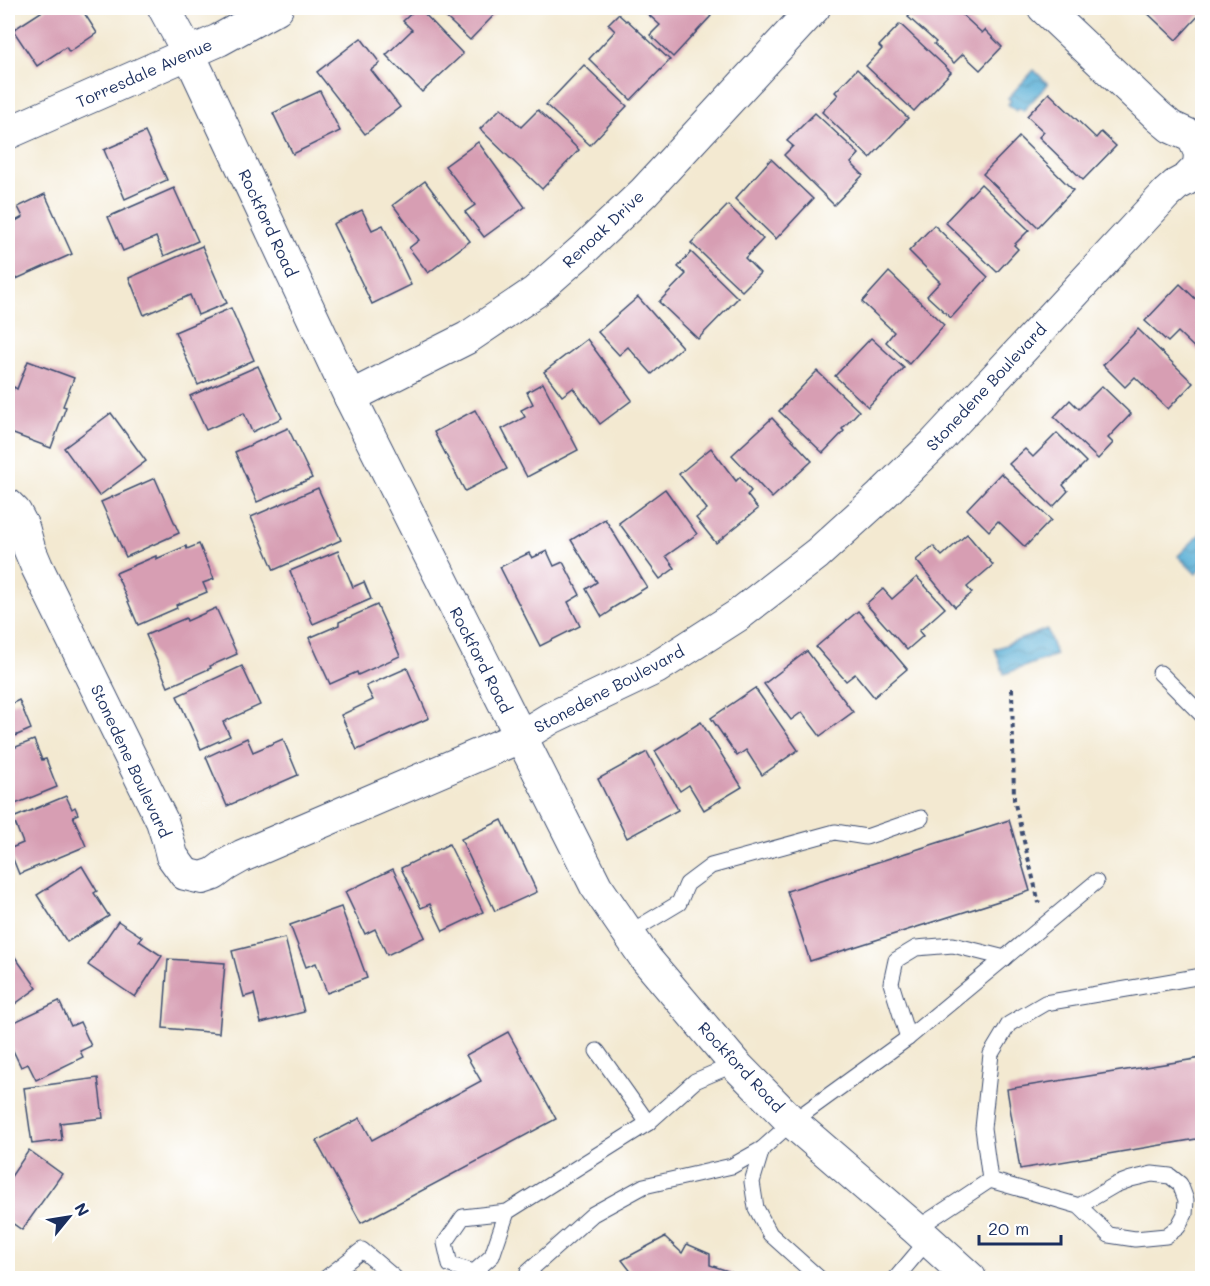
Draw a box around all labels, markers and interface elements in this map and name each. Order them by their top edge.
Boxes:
street label: Torresdale Avenue [73,33,215,112]
street label: Rockford Road [234,166,303,280]
street label: Renoak Drive [557,185,648,272]
street label: Stonedene Boulevard [921,318,1050,455]
street label: Rockford Road [446,603,517,716]
street label: Stonedene Boulevard [530,640,687,737]
street label: Stonedene Boulevard [87,681,176,841]
street label: Rockford Road [694,1017,789,1116]
north arrow [39,1187,99,1247]
text: N [70,1199,95,1220]
scale bar [979,1208,1062,1246]
text: 20 m [988,1216,1029,1240]

